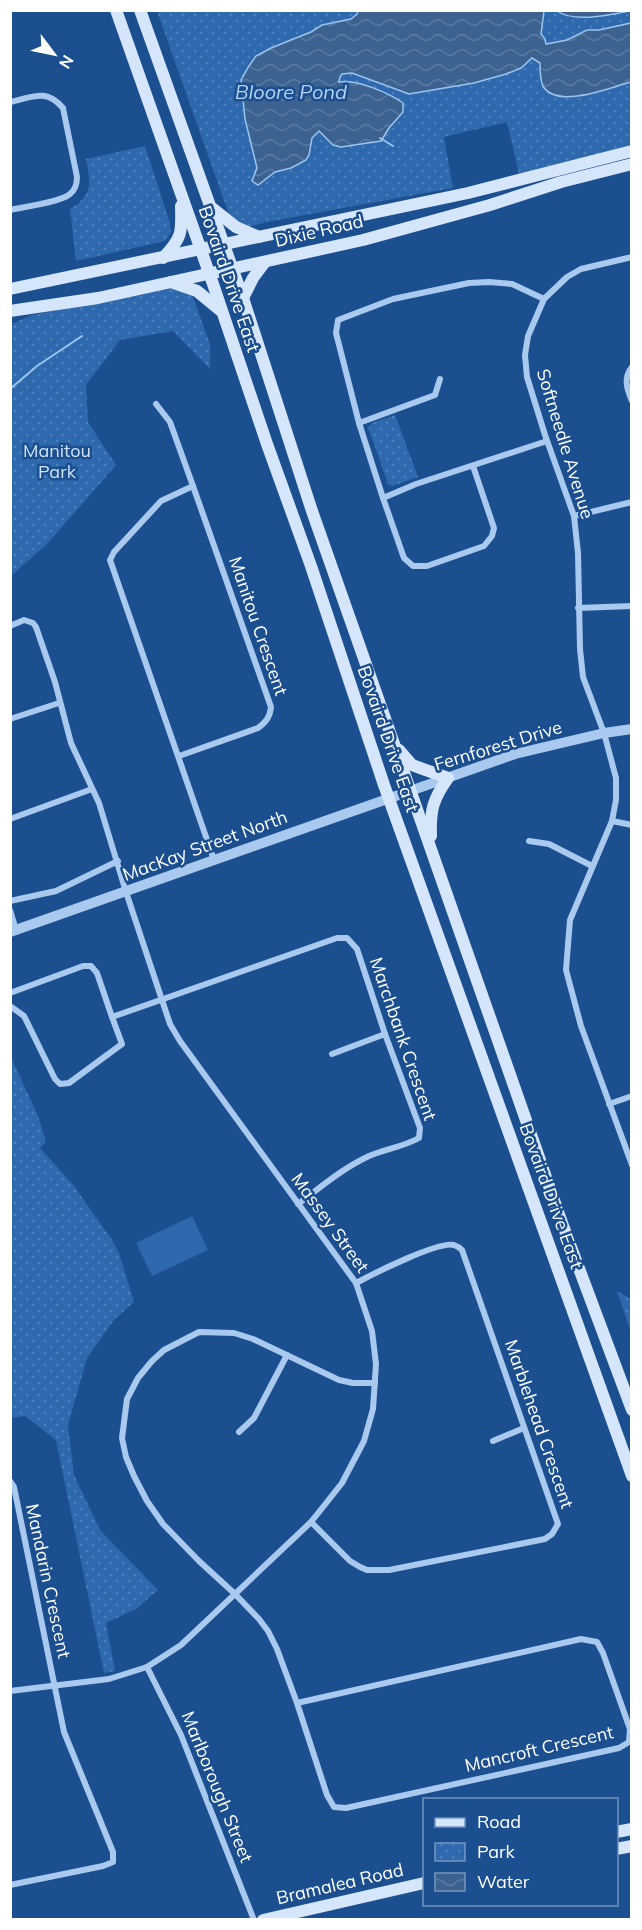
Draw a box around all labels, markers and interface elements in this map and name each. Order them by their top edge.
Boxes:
north arrow [24,24,84,84]
text: N [55,52,78,72]
water label: Bloore Pond [235,79,347,104]
street label: Bovaird Drive East [194,203,265,355]
street label: Dixie Road [272,209,365,252]
street label: Softneedle Avenue [532,366,599,522]
park label: Manitou Park [23,439,91,483]
street label: Manitou Crescent [224,553,293,698]
street label: Bovaird Drive East [353,663,424,815]
street label: Fernforest Drive [431,715,564,776]
street label: MacKay Street North [119,805,290,886]
street label: Marchbank Crescent [365,954,442,1123]
street label: Bovaird Drive East [514,1120,588,1272]
street label: Massey Street [286,1168,374,1277]
street label: Marblehead Crescent [500,1336,579,1511]
street label: Mandarin Crescent [21,1502,76,1660]
street label: Marlborough Street [177,1708,258,1866]
street label: Mancroft Crescent [462,1720,615,1777]
legend [423,1798,618,1906]
text: Road [477,1810,521,1833]
text: Park [477,1840,516,1863]
street label: Bramalea Road [274,1858,406,1909]
text: Water [477,1870,530,1893]

